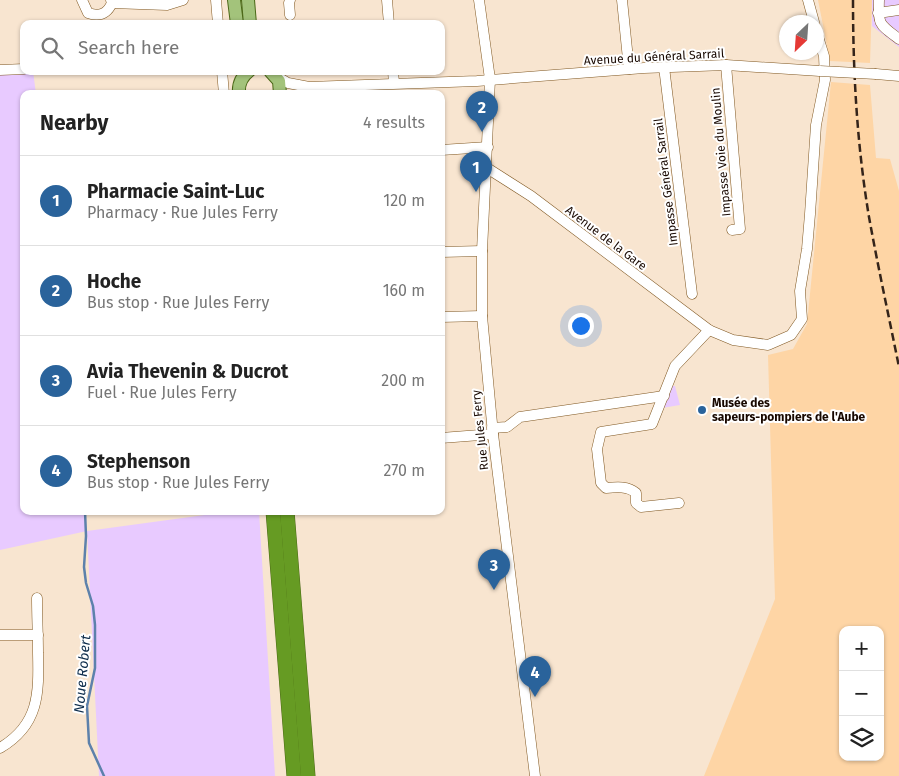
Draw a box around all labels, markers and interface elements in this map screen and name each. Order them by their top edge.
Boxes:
north arrow [779,15,824,60]
search box [20,20,445,75]
icon: search [38,34,66,62]
text: Search here [78,36,179,59]
street label: Avenue du Général Sarrail [583,46,725,68]
street label: Impasse Voie du Moulin [708,87,734,217]
pin: 2 [466,91,498,132]
text: Nearby [40,110,108,136]
text: 4 results [363,113,425,132]
street label: Impasse Général Sarrail [651,117,681,247]
pin: 1 [460,151,492,192]
text: Pharmacie Saint-Luc [87,180,264,203]
text: 1 [52,191,60,210]
text: 120 m [383,191,425,210]
text: Pharmacy · Rue Jules Ferry [87,203,278,222]
street label: Avenue de la Gare [563,203,649,273]
text: Hoche [87,270,141,293]
text: 2 [52,281,60,300]
text: 160 m [383,281,425,300]
text: Bus stop · Rue Jules Ferry [87,293,269,312]
your location [568,313,594,339]
text: Avia Thevenin & Ducrot [87,360,288,383]
text: 3 [52,371,60,390]
text: 200 m [381,371,425,390]
text: Fuel · Rue Jules Ferry [87,383,237,402]
street label: Rue Jules Ferry [469,389,491,471]
place label: Musée des sapeurs-pompiers de l'Aube [712,396,866,424]
marker: Musée des sapeurs-pompiers de l'Aube [696,404,708,416]
text: Stephenson [87,450,190,473]
text: 4 [51,461,61,480]
text: 270 m [383,461,425,480]
text: Bus stop · Rue Jules Ferry [87,473,269,492]
pin: 3 [478,549,510,590]
map controls [839,626,884,761]
button: + [839,626,884,671]
water label: Noue Robert [71,634,94,714]
pin: 4 [519,656,551,697]
button: − [839,671,884,716]
button: layers [839,716,884,761]

